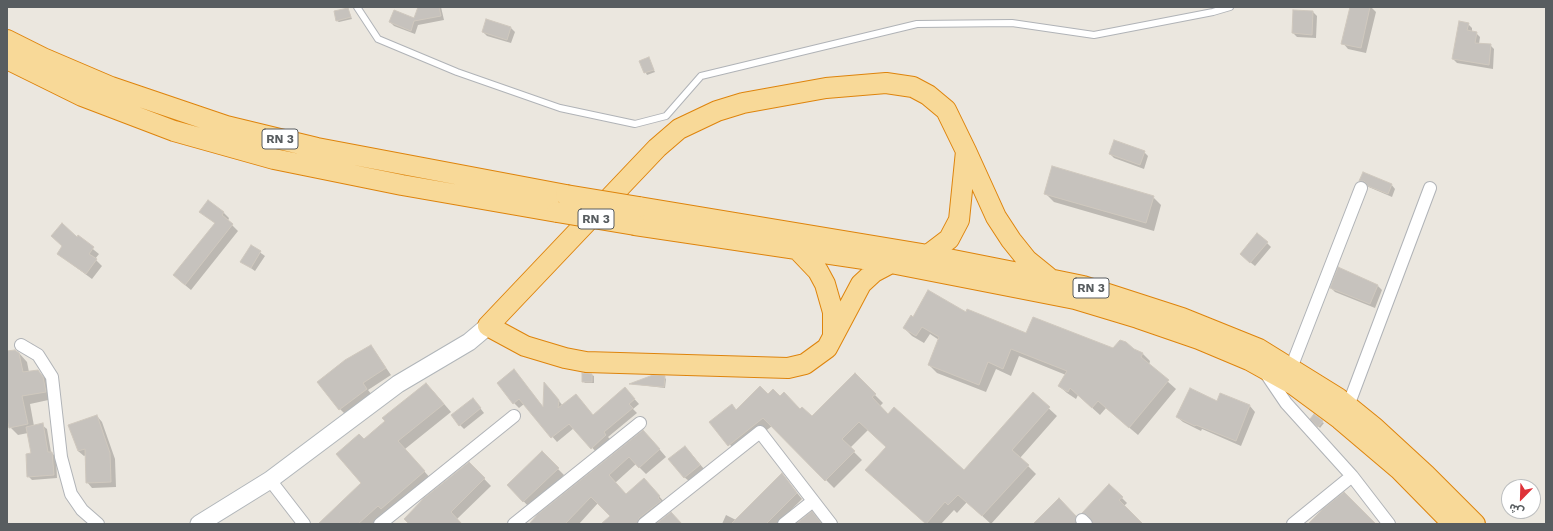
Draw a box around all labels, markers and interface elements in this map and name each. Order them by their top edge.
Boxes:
road number: RN 3 [262,129,298,149]
road number: RN 3 [578,209,614,229]
road number: RN 3 [1073,278,1109,298]
north arrow [1501,479,1541,519]
text: ش [1507,501,1526,519]

